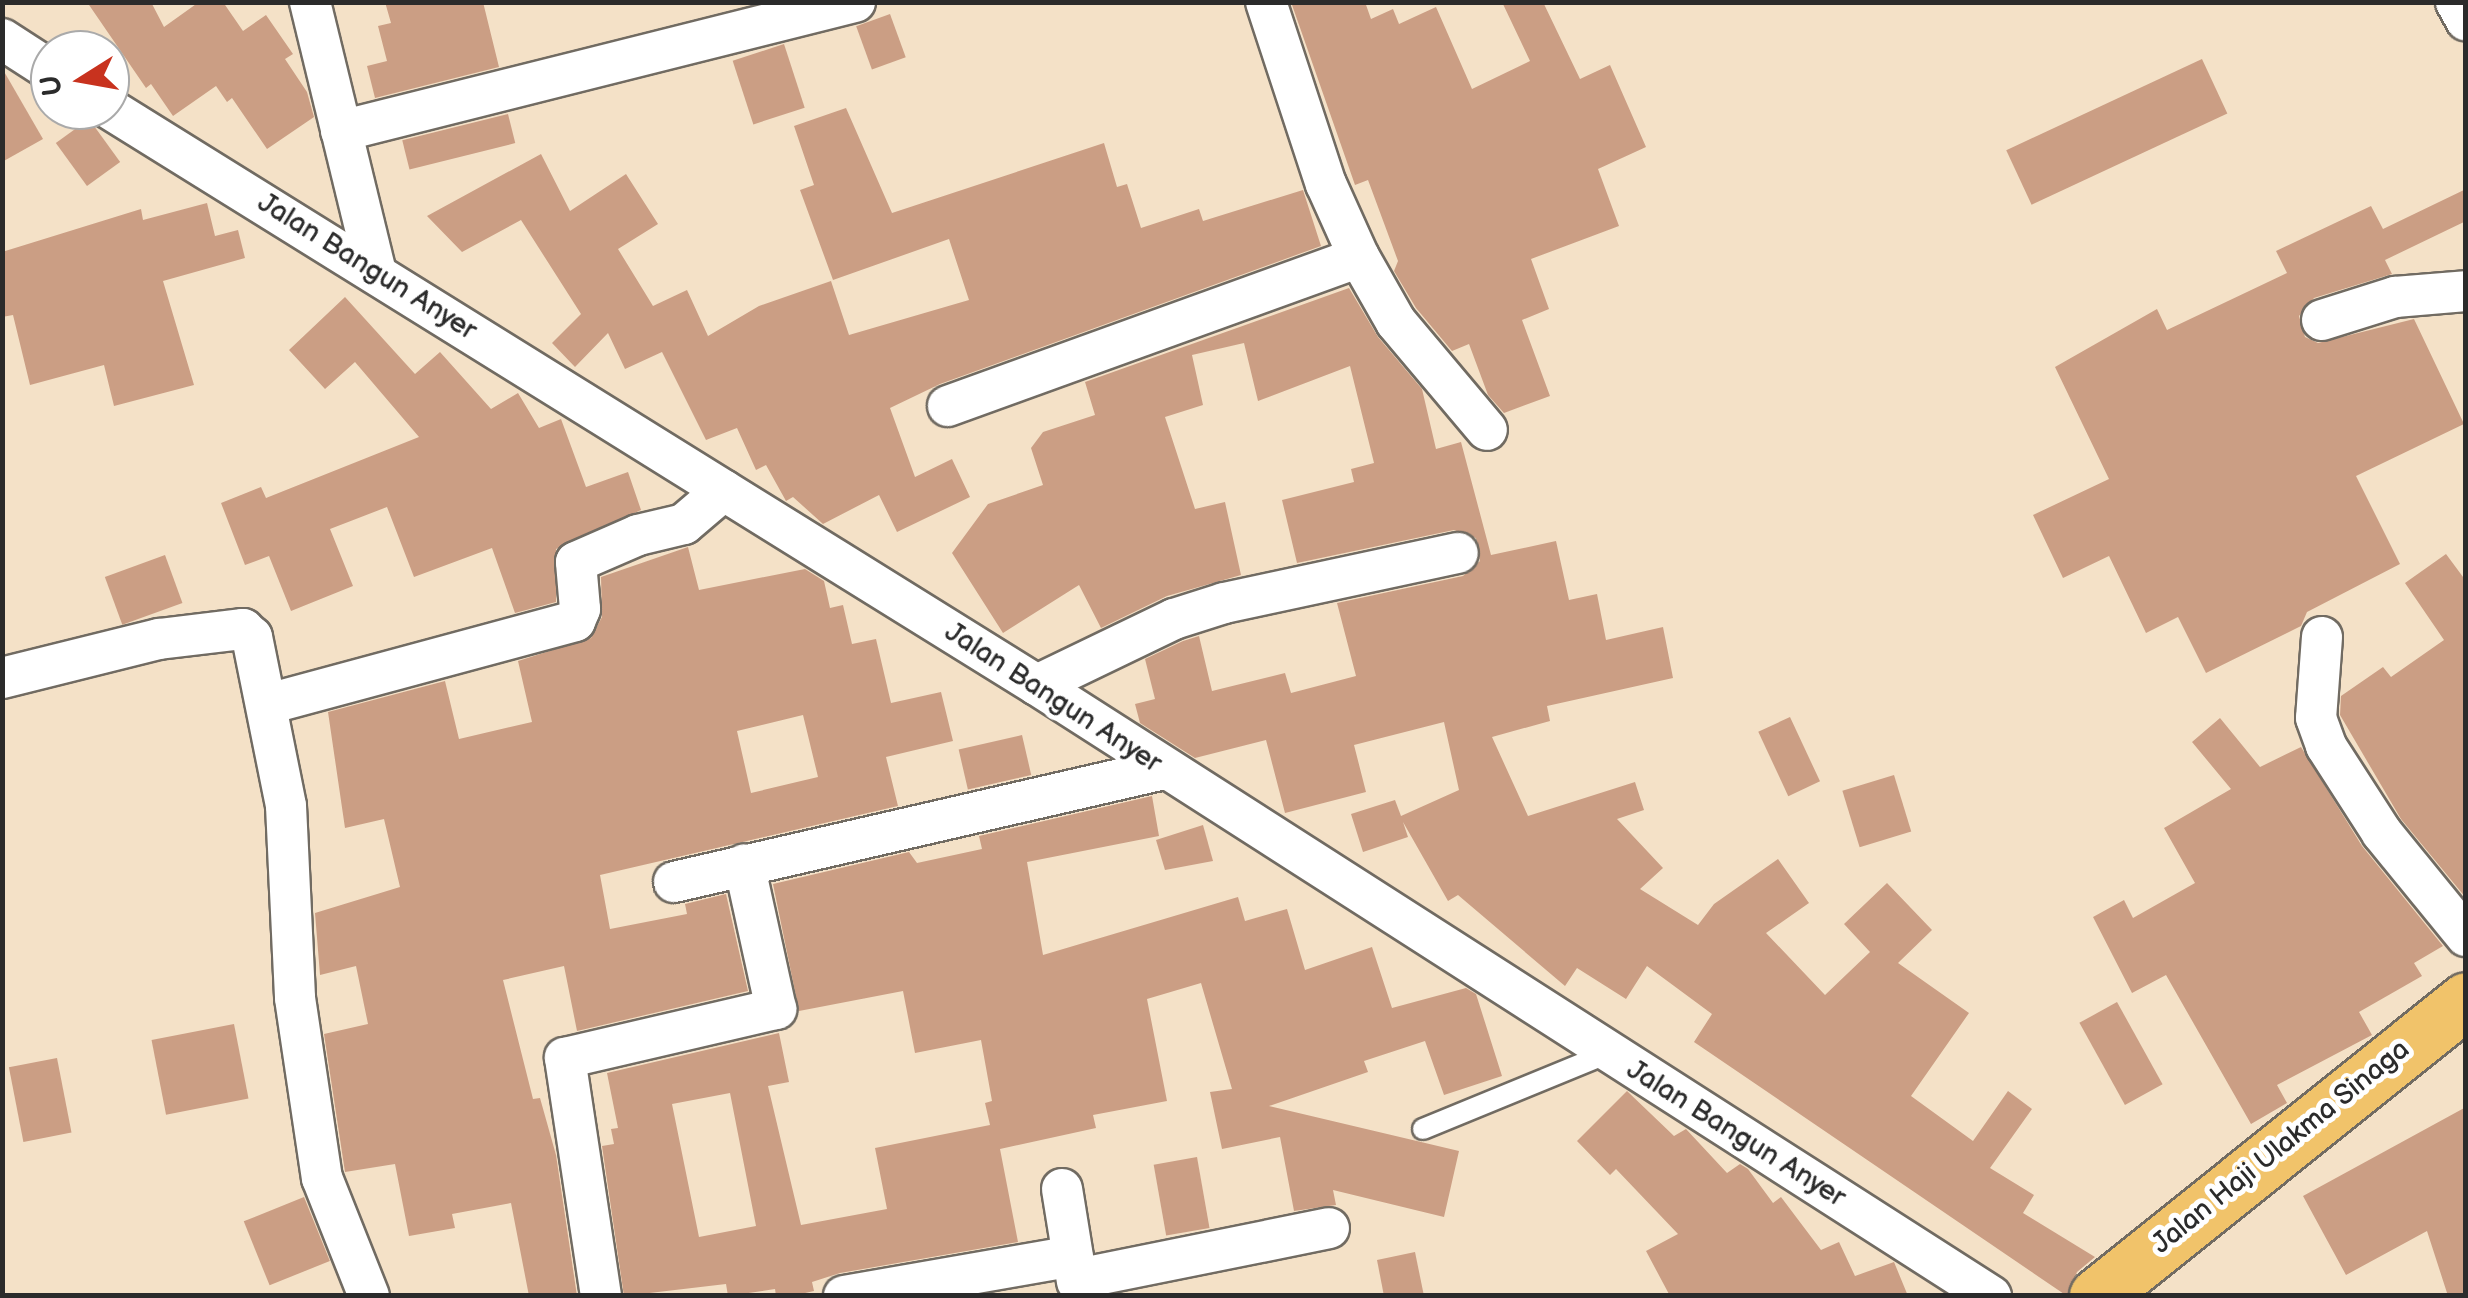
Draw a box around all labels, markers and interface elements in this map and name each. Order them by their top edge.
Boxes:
north arrow [30,30,130,130]
text: U [34,73,70,98]
street label: Jalan Bangun Anyer [251,186,483,348]
street label: Jalan Bangun Anyer [938,615,1168,781]
street label: Jalan Haji Ulakma Sinaga [2145,1033,2417,1261]
street label: Jalan Bangun Anyer [1620,1053,1852,1215]

